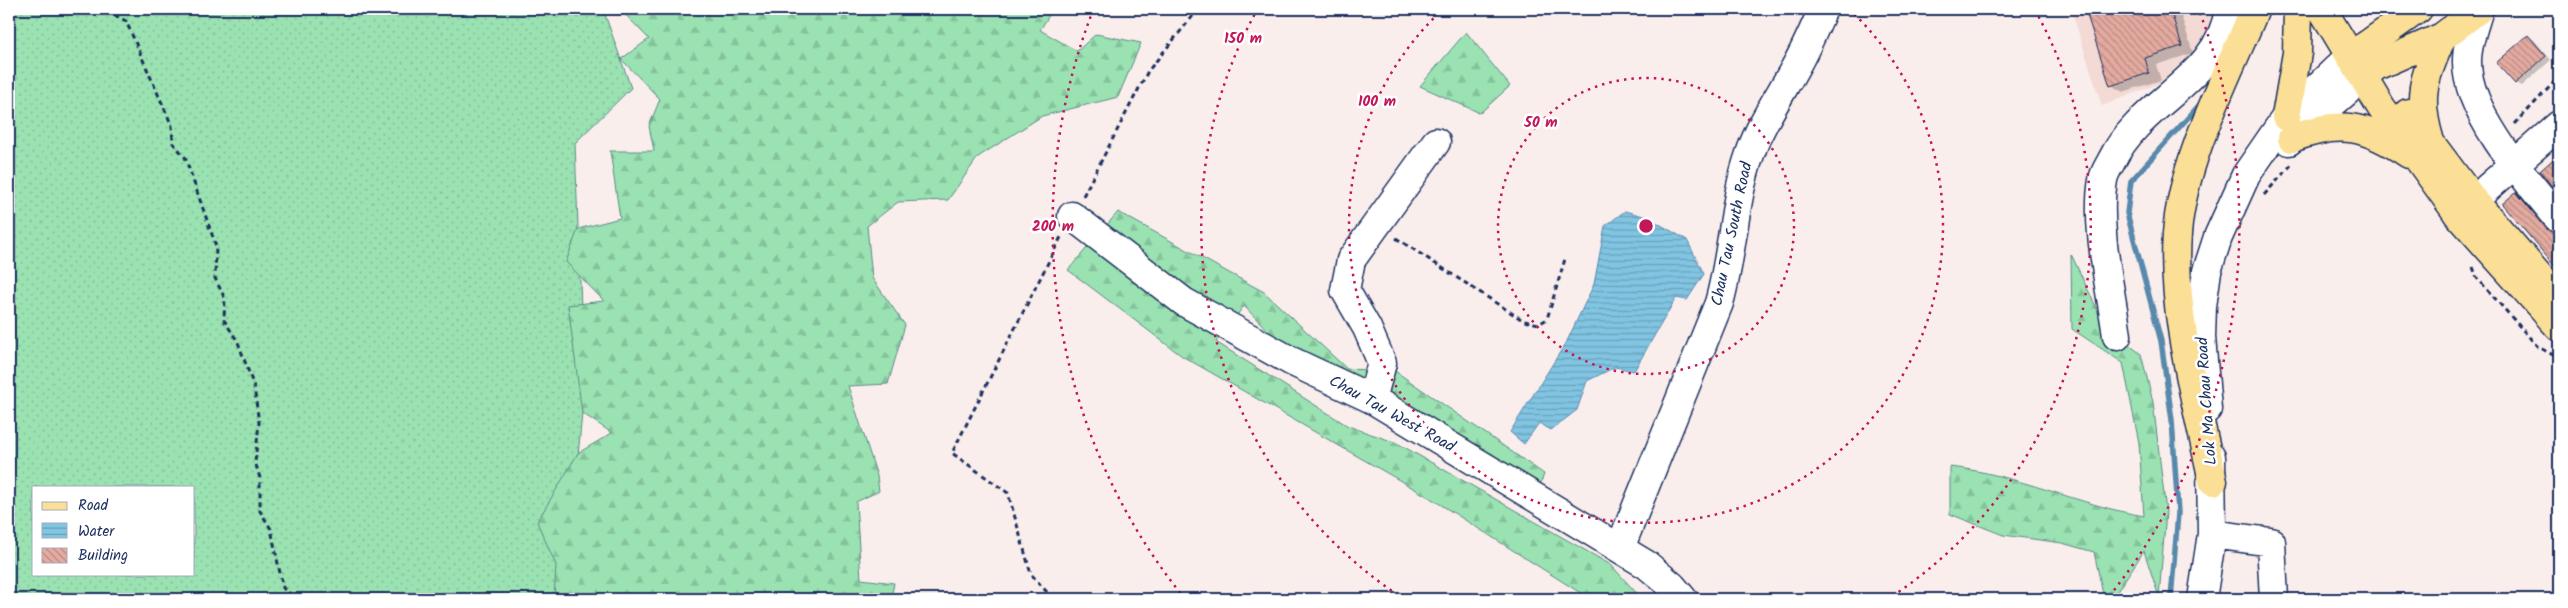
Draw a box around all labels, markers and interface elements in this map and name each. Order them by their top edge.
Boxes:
text: 150 m [1224,27,1262,51]
text: 100 m [1358,90,1396,114]
text: 50 m [1523,111,1558,135]
street label: Chau Tau South Road [1705,159,1760,308]
text: 200 m [1032,215,1074,239]
centre of rings [1637,217,1655,235]
street label: Lok Ma Chau Road [2190,335,2224,466]
street label: Chau Tau West Road [1324,369,1461,460]
legend [32,486,195,576]
text: Road [78,494,109,518]
text: Water [78,520,115,544]
text: Building [78,544,128,568]

